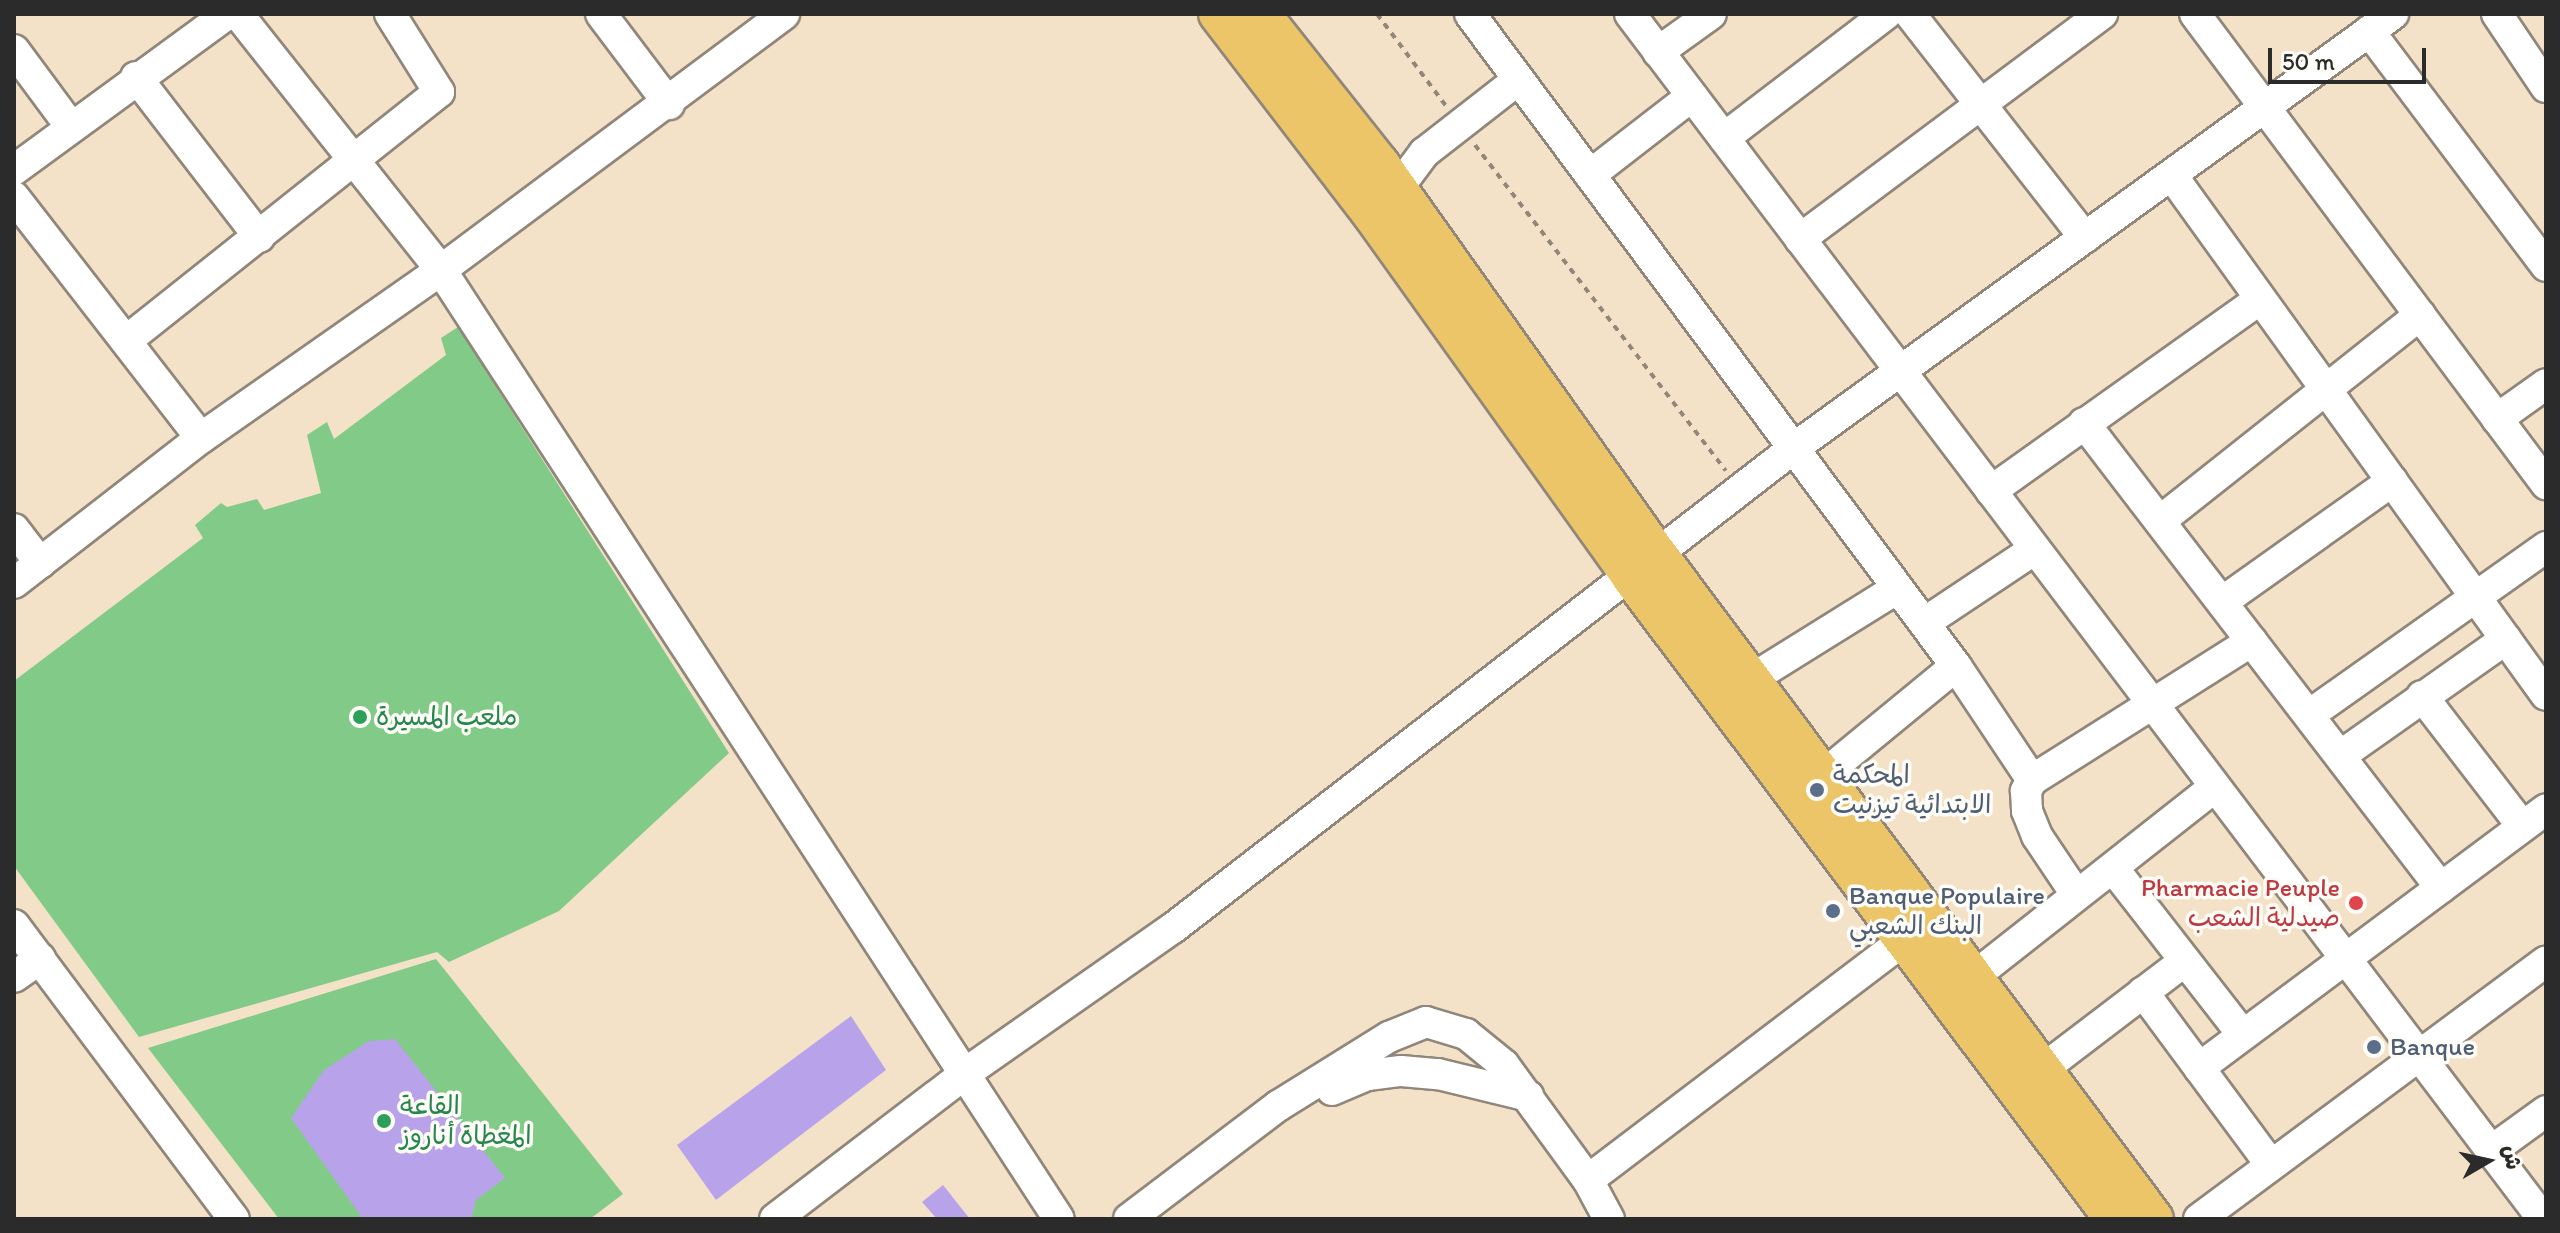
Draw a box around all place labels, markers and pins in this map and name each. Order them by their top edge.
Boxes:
place label: ملعب المسيرة [376,701,517,733]
marker: ملعب المسيرة [351,708,369,726]
place label: المحكمة الابتدائية تيزنيت [1833,759,1991,820]
marker: المحكمة الابتدائية تيزنيت [1808,781,1826,799]
place label: Pharmacie Peuple صيدلية الشعب [2142,872,2340,934]
place label: Banque Populaire البنك الشعبي [1849,880,2045,942]
marker: Pharmacie Peuple صيدلية الشعب [2347,894,2365,912]
marker: Banque Populaire البنك الشعبي [1824,902,1842,920]
place label: Banque [2390,1031,2475,1063]
marker: Banque [2365,1038,2383,1056]
place label: القاعة المغطاة أناروز [400,1090,532,1152]
marker: القاعة المغطاة أناروز [375,1112,393,1130]

